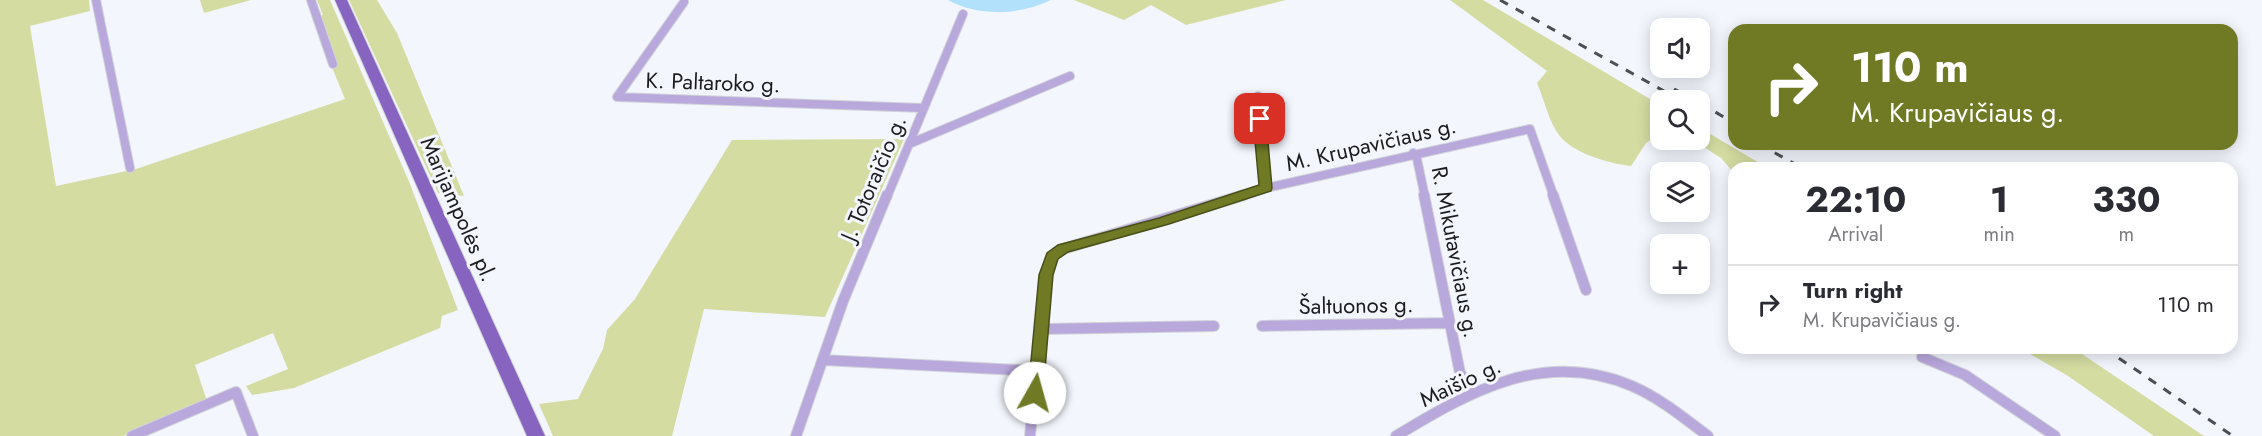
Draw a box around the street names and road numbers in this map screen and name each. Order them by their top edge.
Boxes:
street label: K. Paltaroko g. [645,64,781,100]
street label: M. Krupavičiaus g. [1283,109,1459,179]
street label: J. Totoraičio g. [831,110,914,249]
street label: Marijampolės pl. [413,131,505,287]
street label: R. Mikutavičiaus g. [1424,163,1488,341]
street label: Šaltuonos g. [1298,288,1414,322]
street label: Maišio g. [1414,349,1506,415]

